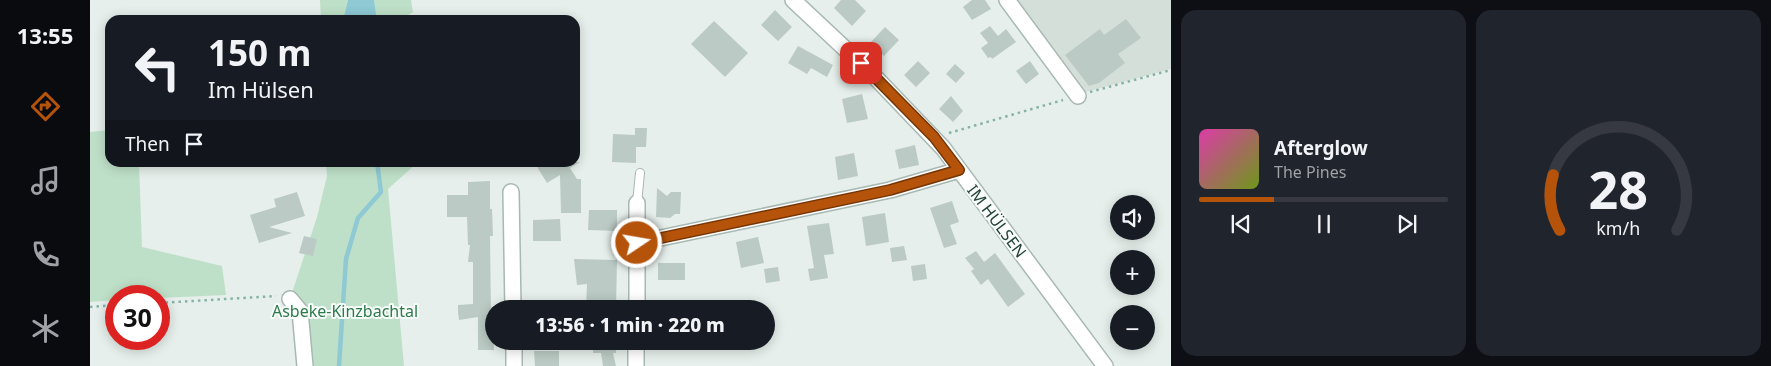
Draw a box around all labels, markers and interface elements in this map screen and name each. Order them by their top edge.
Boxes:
text: 13:55 [17,20,73,50]
text: 150 m [208,29,311,76]
icon: left [125,35,190,100]
pin [840,42,882,84]
icon: arrive [847,49,875,77]
text: Im Hülsen [208,74,314,104]
icon: directions [28,89,63,124]
icon: arrive [180,130,208,158]
text: Then [125,131,170,157]
text: Afterglow [1274,135,1368,161]
text: 28 [1589,153,1648,224]
text: The Pines [1274,161,1346,183]
icon: music [28,163,63,198]
street label: IM HÜLSEN [962,180,1032,262]
map controls [1110,195,1155,350]
button: sound [1110,195,1155,240]
icon: previous [1227,210,1255,238]
icon: pause [1310,210,1338,238]
icon: next [1393,210,1421,238]
position arrow [610,216,662,268]
text: km/h [1597,216,1640,240]
icon: phone [28,237,63,272]
button: + [1110,250,1155,295]
speed limit sign: 30 [105,285,170,350]
park label: Asbeke-Kinzbachtal [272,300,418,322]
button: − [1110,305,1155,350]
icon: climate [28,311,63,346]
text: 13:56 · 1 min · 220 m [535,312,725,338]

